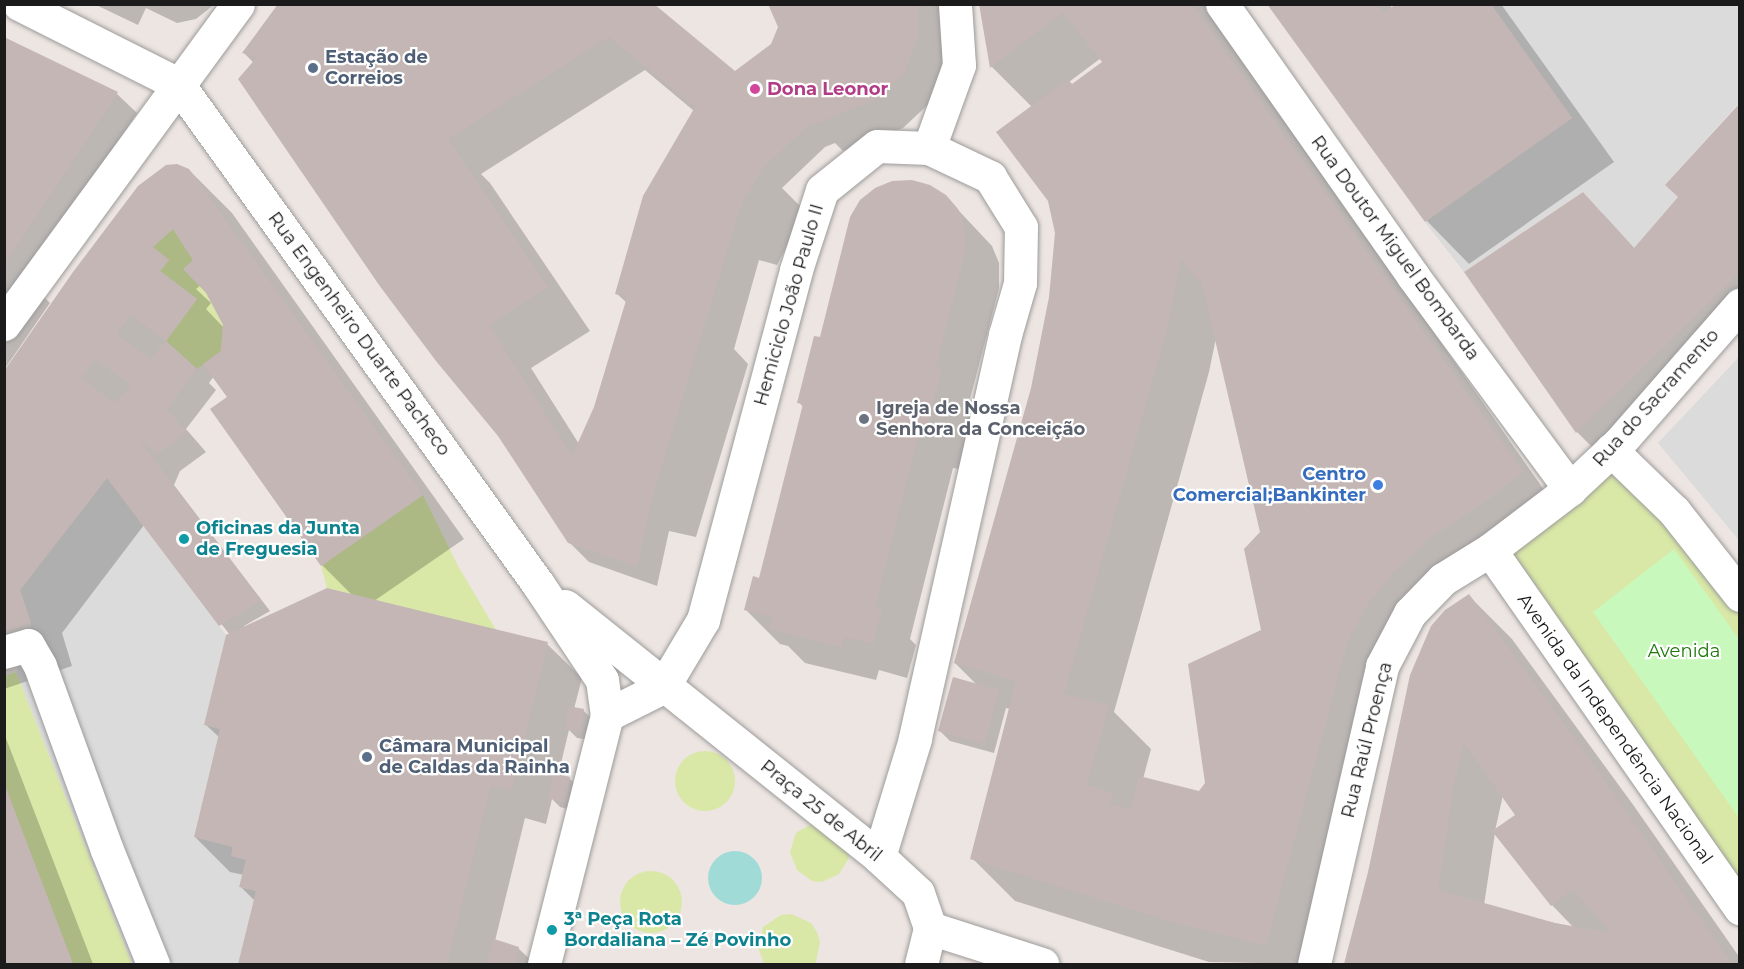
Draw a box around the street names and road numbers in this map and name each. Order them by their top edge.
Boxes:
street label: Rua Doutor Miguel Bombarda [1306,132,1484,364]
street label: Hemiciclo João Paulo II [750,202,828,408]
street label: Rua Engenheiro Duarte Pacheco [263,208,455,460]
street label: Rua do Sacramento [1588,325,1724,471]
street label: Avenida da Independência Nacional [1513,590,1717,868]
street label: Rua Raúl Proença [1337,660,1397,820]
street label: Praça 25 de Abril [756,755,886,867]

